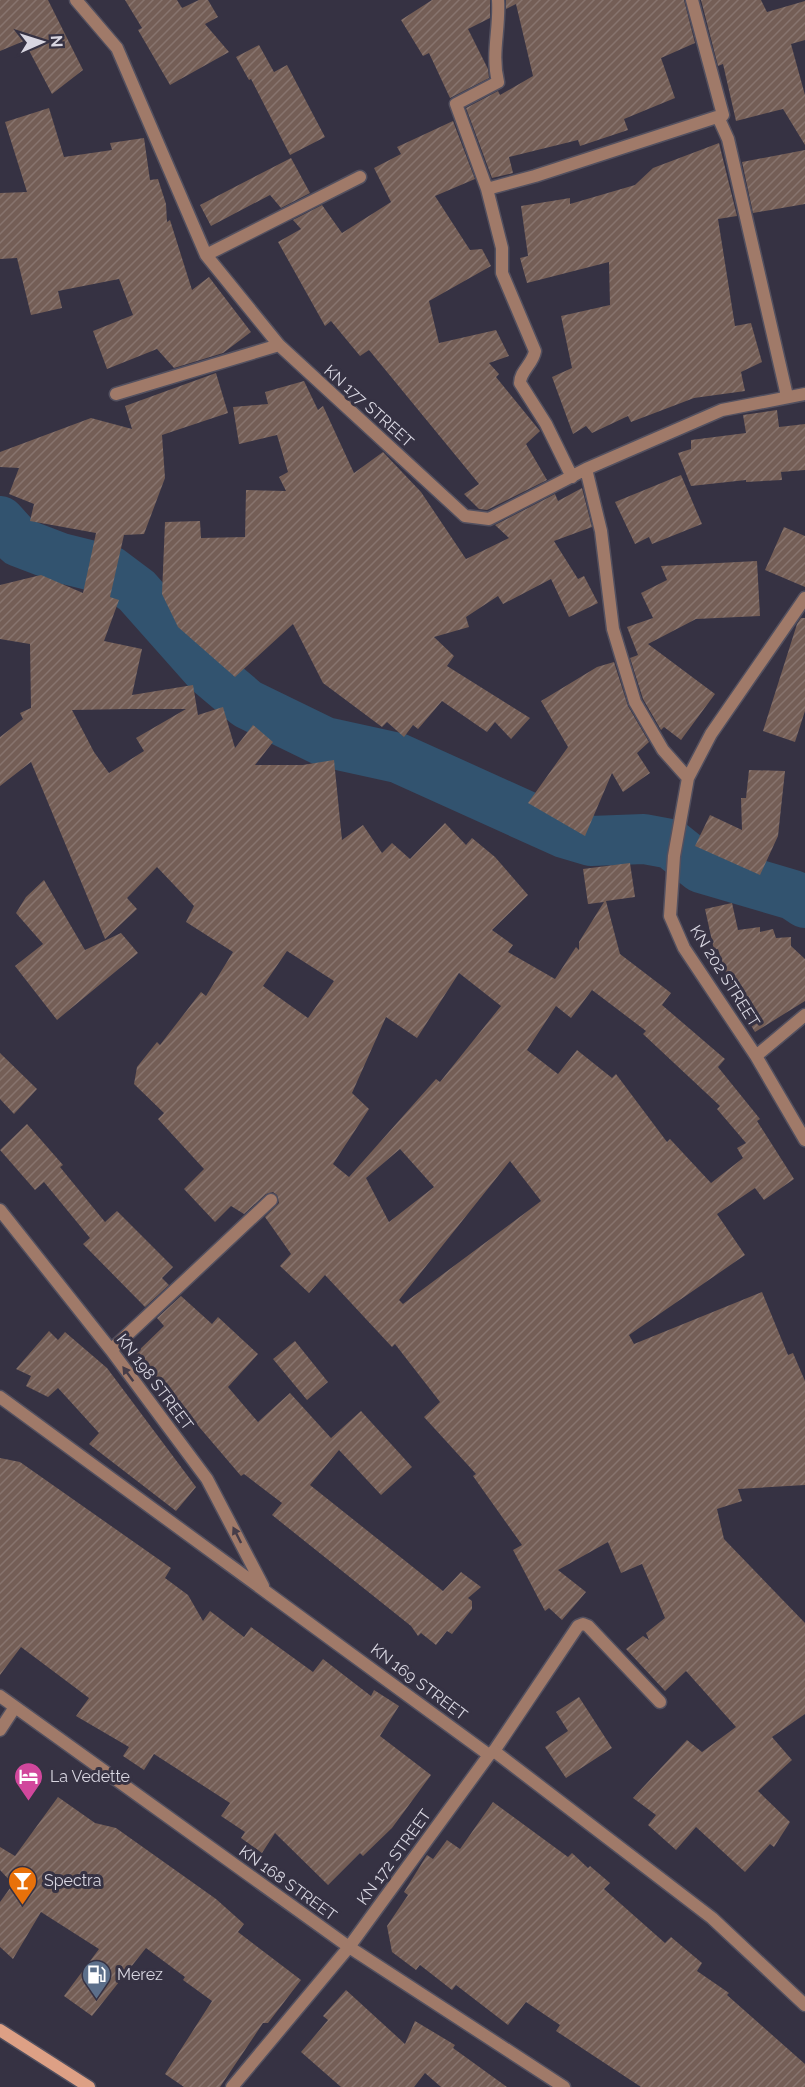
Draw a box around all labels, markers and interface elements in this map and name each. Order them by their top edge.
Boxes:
north arrow [12,12,72,72]
text: N [47,35,66,48]
street label: KN 177 STREET [320,361,418,451]
street label: KN 202 STREET [686,922,764,1031]
street label: KN 198 STREET [113,1330,198,1434]
one-way arrow [122,1366,134,1382]
one-way arrow [233,1526,242,1543]
street label: KN 169 STREET [367,1640,471,1725]
hotel icon: La Vedette [13,1760,45,1802]
place label: La Vedette [50,1767,130,1786]
street label: KN 172 STREET [353,1805,435,1909]
street label: KN 168 STREET [236,1841,341,1925]
bar icon: Spectra [7,1864,39,1906]
place label: Spectra [44,1871,101,1890]
fuel station icon: Merez [80,1958,112,2000]
place label: Merez [117,1965,163,1984]

